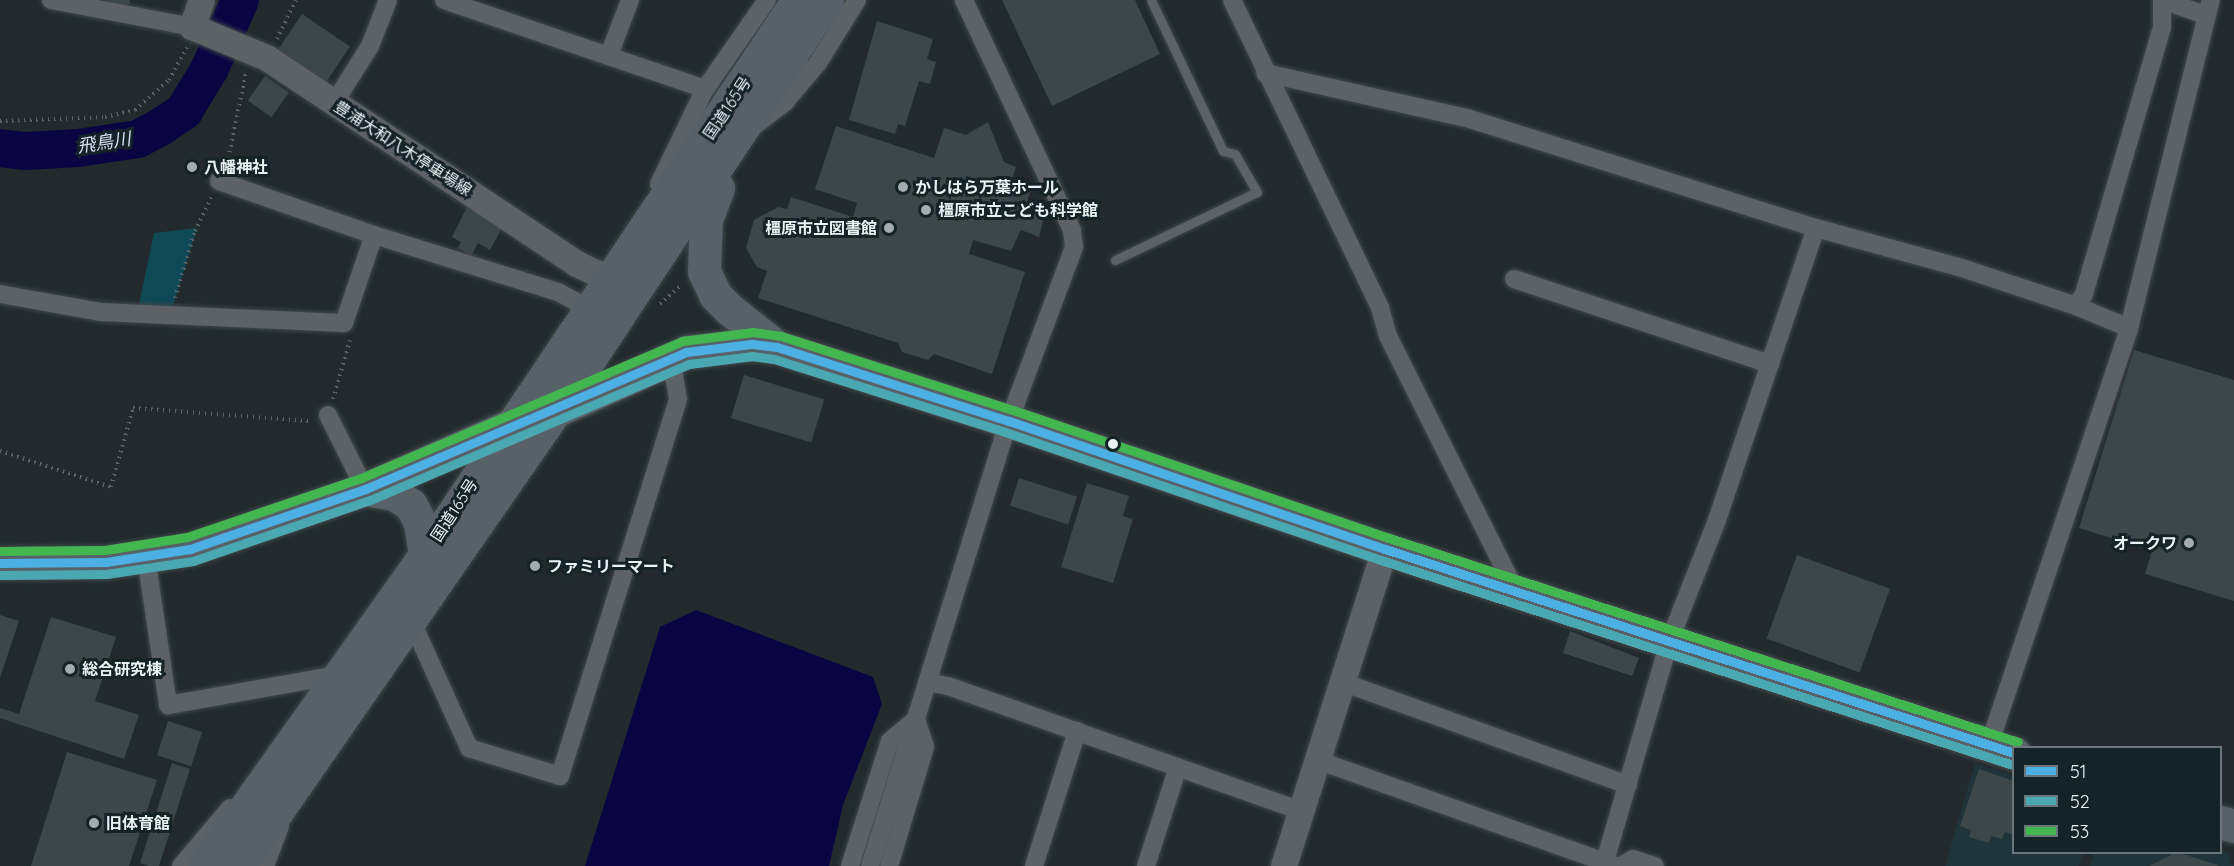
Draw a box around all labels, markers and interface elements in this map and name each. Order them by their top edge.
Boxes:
street label: 国道165号 [699,73,755,143]
street label: 豊浦大和八木停車場線 [331,96,475,200]
water label: 飛鳥川 [76,128,132,158]
place label: 八幡神社 [204,157,268,177]
marker: 八幡神社 [185,160,199,174]
place label: かしはら万葉ホール [915,177,1059,197]
marker: かしはら万葉ホール [896,180,910,194]
place label: 橿原市立こども科学館 [938,200,1098,220]
marker: 橿原市立こども科学館 [919,203,933,217]
place label: 橿原市立図書館 [765,218,877,238]
marker: 橿原市立図書館 [882,221,896,235]
unlabelled marker [1107,438,1119,450]
street label: 国道165号 [427,475,481,545]
place label: オークワ [2113,533,2177,553]
marker: オークワ [2182,536,2196,550]
place label: ファミリーマート [547,556,675,576]
marker: ファミリーマート [528,559,542,573]
place label: 総合研究棟 [82,659,162,679]
marker: 総合研究棟 [63,662,77,676]
legend [2012,746,2222,854]
text: 51 [2070,760,2086,783]
text: 52 [2070,790,2090,813]
place label: 旧体育館 [106,813,170,833]
marker: 旧体育館 [87,816,101,830]
text: 53 [2070,820,2089,843]

